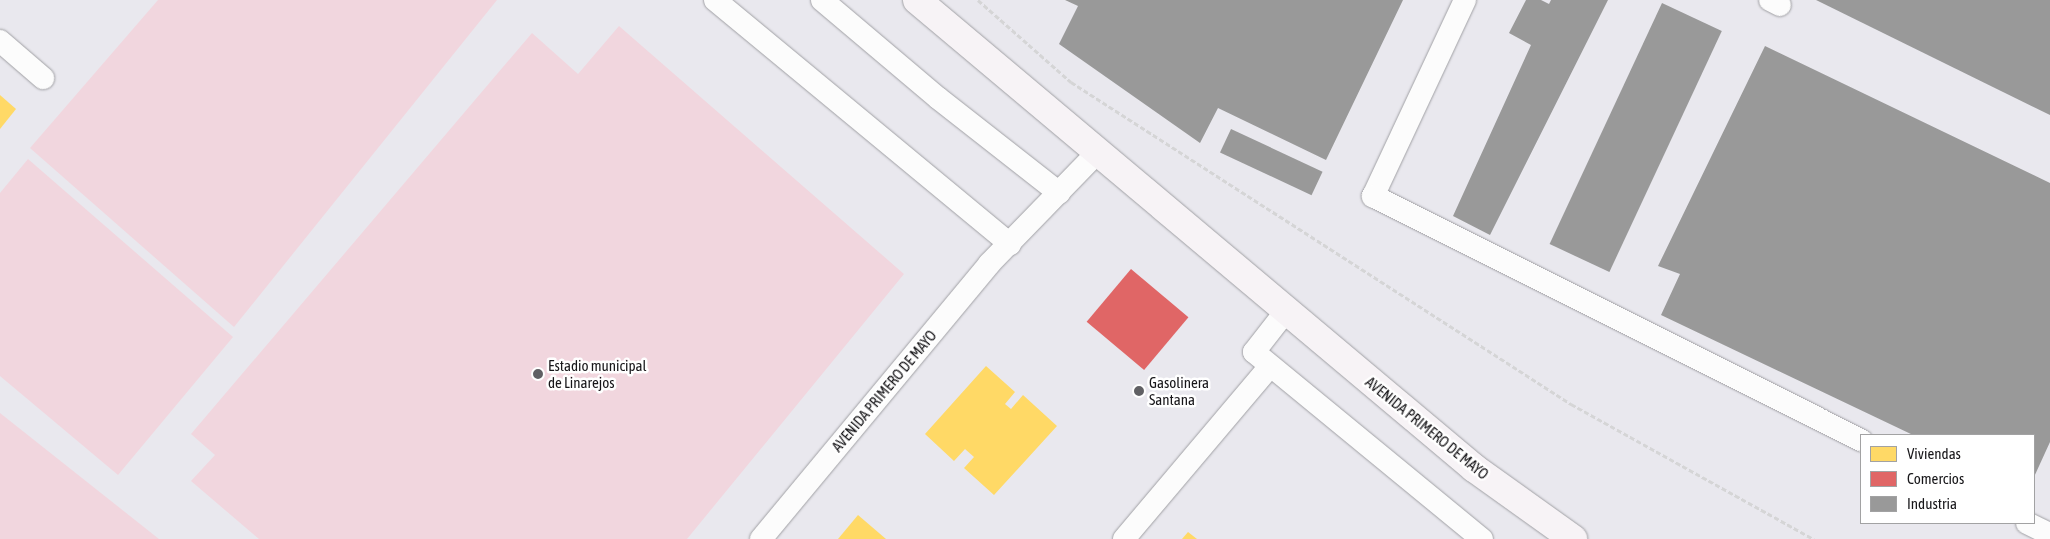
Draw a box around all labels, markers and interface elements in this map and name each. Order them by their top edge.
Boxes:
street label: AVENIDA PRIMERO DE MAYO [828,327,940,455]
place label: Estadio municipal de Linarejos [548,356,646,391]
marker: Estadio municipal de Linarejos [532,368,544,380]
place label: Gasolinera Santana [1149,373,1209,408]
street label: AVENIDA PRIMERO DE MAYO [1362,373,1492,483]
marker: Gasolinera Santana [1133,385,1145,397]
legend [1860,434,2035,524]
text: Viviendas [1907,445,1961,462]
text: Comercios [1907,470,1964,487]
text: Industria [1907,495,1957,512]

